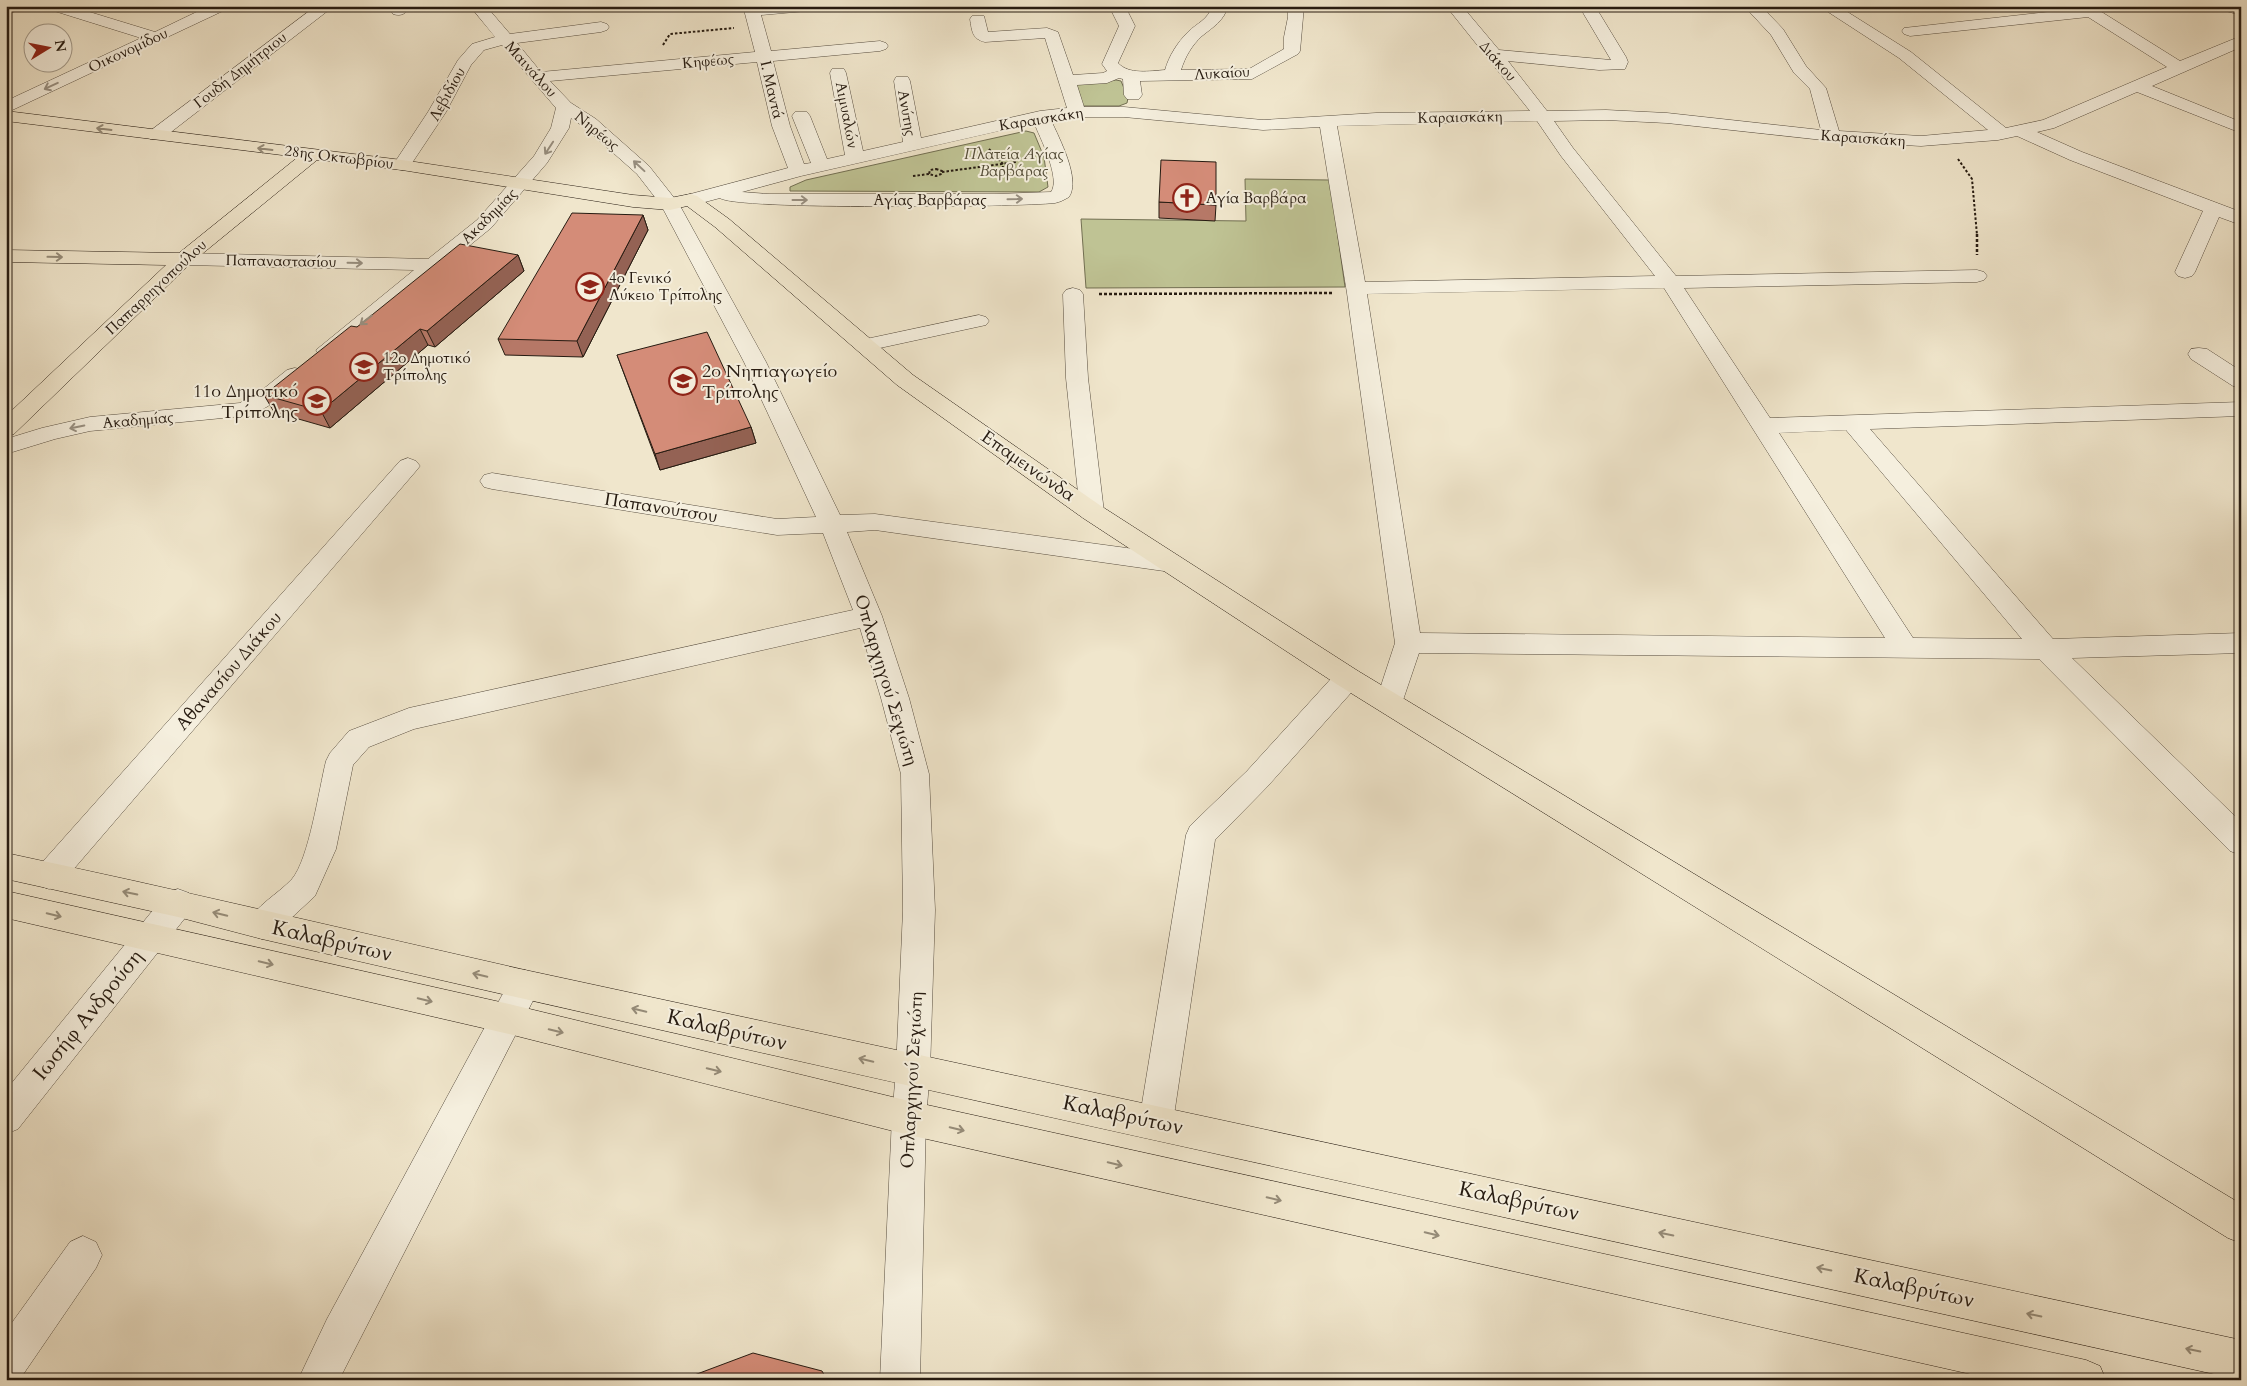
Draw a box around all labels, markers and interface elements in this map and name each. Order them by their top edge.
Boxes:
north arrow [22,22,72,72]
street label: Οικονομίδου [85,23,171,77]
street label: Γουδή Δημήτριου [189,27,291,113]
street label: Μαινάλου [500,37,562,102]
street label: Διάκου [1475,37,1521,86]
text: N [50,38,71,53]
street label: Κηφέως [681,49,735,73]
street label: Ι. Μαντά [756,59,788,121]
street label: Λυκαίου [1194,62,1251,84]
street label: Λεβιδίου [424,63,470,124]
street label: Αιμυαλών [831,80,863,150]
one-way arrow [44,82,59,91]
street label: Ανύτης [893,88,921,138]
street label: Καραισκάκη [997,102,1085,136]
street label: Καραισκάκη [1417,106,1503,128]
street label: Νηρέως [570,107,624,156]
one-way arrow [96,123,112,133]
street label: Καραισκάκη [1820,125,1906,151]
street label: 28ης Οκτωβρίου [283,140,395,174]
one-way arrow [543,141,553,155]
one-way arrow [257,143,273,153]
park label: Πλατεία Αγίας Βαρβάρας [964,144,1065,181]
one-way arrow [632,161,645,172]
street label: Ακαδημίας [457,183,522,248]
church icon: Αγία Βαρβάρα [1172,183,1202,213]
place label: Αγία Βαρβάρα [1206,188,1306,208]
street label: Αγίας Βαρβάρας [873,190,987,210]
one-way arrow [1006,194,1022,204]
one-way arrow [791,195,807,205]
street label: Παπαρρηγοπούλου [101,235,211,339]
street label: Παπαναστασίου [226,250,337,272]
one-way arrow [47,252,63,261]
one-way arrow [346,258,363,268]
place label: 4ο Γενικό Λύκειο Τρίπολης [609,268,723,305]
school or university icon: 4ο Γενικό Λύκειο Τρίπολης [575,272,605,302]
one-way arrow [360,314,373,325]
place label: 12ο Δημοτικό Τρίπολης [383,348,471,385]
school or university icon: 12ο Δημοτικό Τρίπολης [349,352,379,382]
place label: 2ο Νηπιαγωγείο Τρίπολης [702,359,837,405]
school or university icon: 2ο Νηπιαγωγείο Τρίπολης [668,366,698,396]
place label: 11ο Δημοτικό Τρίπολης [193,379,298,425]
school or university icon: 11ο Δημοτικό Τρίπολης [302,386,332,416]
street label: Ακαδημίας [102,407,175,433]
one-way arrow [69,423,85,432]
street label: Επαμεινώνδα [976,424,1080,508]
street label: Παπανούτσου [603,487,719,529]
street label: Οπλαρχηγού Σεχιώτη [848,592,924,768]
street label: Αθανασίου Διάκου [170,606,288,736]
one-way arrow [123,888,139,897]
one-way arrow [212,909,228,918]
one-way arrow [45,911,61,920]
street label: Καλαβρύτων [269,913,395,969]
street label: Ιωσήφ Ανδρούση [26,944,150,1086]
one-way arrow [258,959,274,968]
one-way arrow [473,969,489,979]
street label: Οπλαρχηγού Σεχιώτη [895,991,929,1169]
one-way arrow [416,996,432,1005]
street label: Καλαβρύτων [664,1002,790,1058]
one-way arrow [631,1005,647,1014]
one-way arrow [547,1027,563,1036]
one-way arrow [858,1055,874,1065]
one-way arrow [705,1066,721,1075]
street label: Καλαβρύτων [1060,1088,1186,1142]
one-way arrow [948,1125,964,1134]
one-way arrow [1107,1160,1123,1169]
street label: Καλαβρύτων [1456,1174,1582,1228]
one-way arrow [1265,1195,1281,1204]
one-way arrow [1658,1229,1674,1238]
one-way arrow [1424,1230,1440,1240]
street label: Καλαβρύτων [1851,1261,1977,1315]
one-way arrow [1817,1264,1833,1273]
one-way arrow [2027,1310,2043,1319]
one-way arrow [2186,1345,2202,1354]

